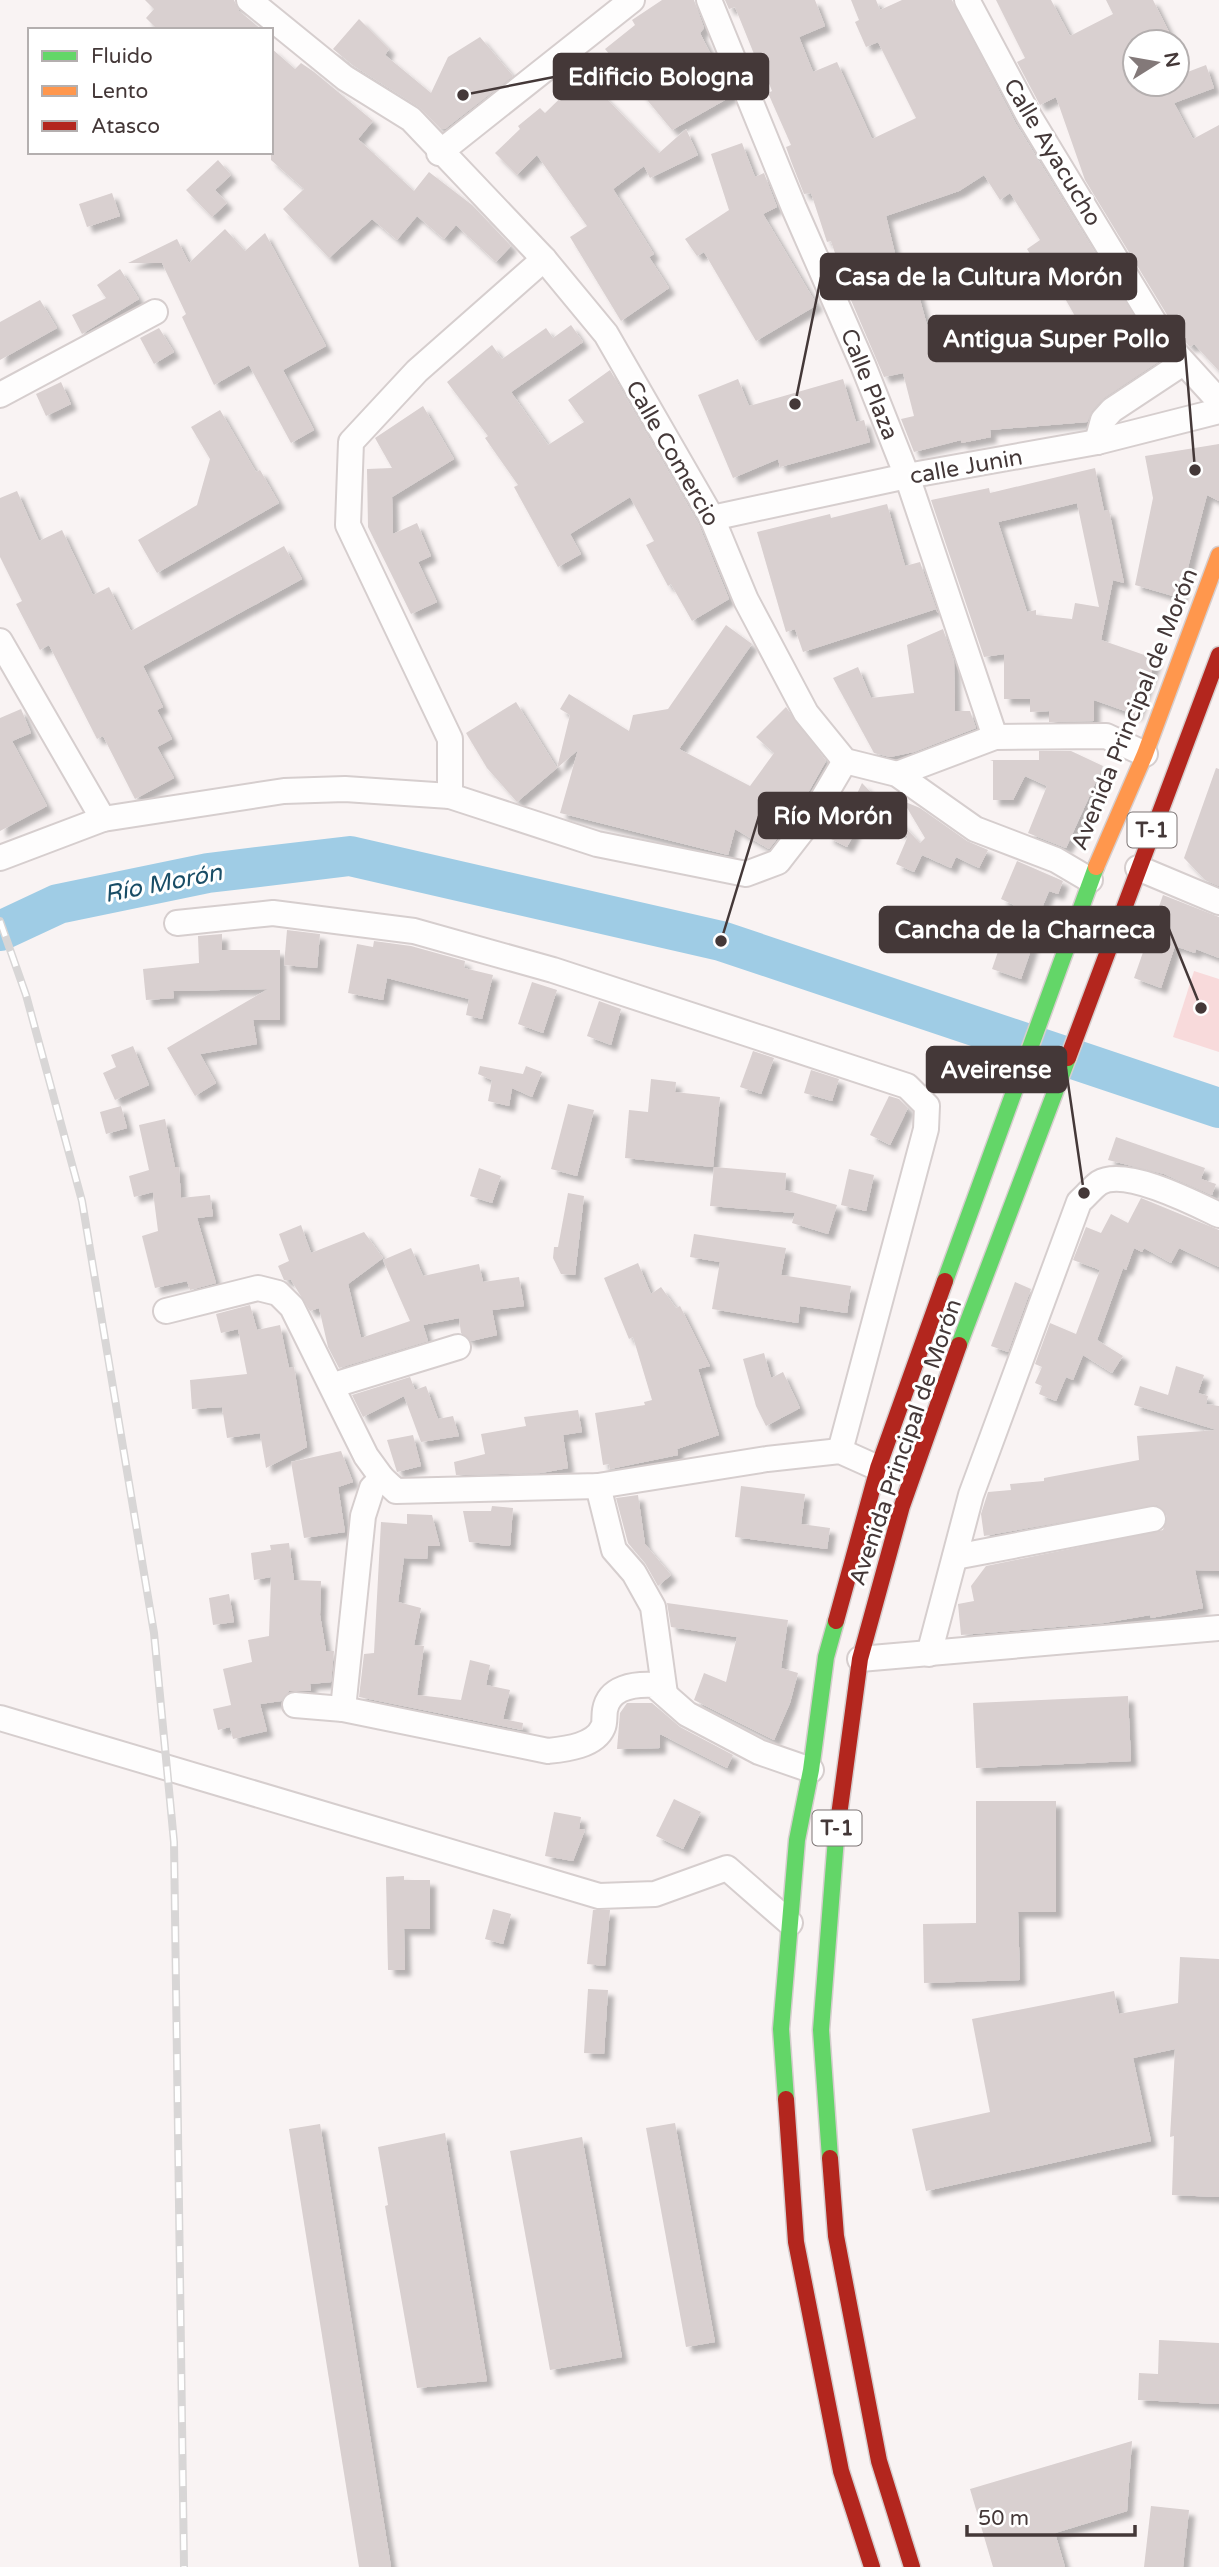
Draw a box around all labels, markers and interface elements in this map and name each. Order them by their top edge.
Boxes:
legend [28,28,273,154]
north arrow [1121,28,1191,98]
text: Fluido [91,44,153,69]
text: N [1159,50,1184,70]
callout: Edificio Bologna [554,54,768,99]
text: Edificio Bologna [568,63,754,92]
street label: Calle Ayacucho [997,74,1107,231]
text: Lento [91,79,148,104]
text: Atasco [91,114,160,139]
callout: Casa de la Cultura Morón [821,254,1136,299]
text: Casa de la Cultura Morón [835,263,1123,292]
callout: Antigua Super Pollo [929,316,1184,361]
street label: Calle Plaza [834,325,904,444]
text: Antigua Super Pollo [943,325,1170,354]
street label: Calle Comercio [619,376,725,531]
street label: calle Junin [908,443,1025,491]
street label: Avenida Principal de Morón [1066,564,1204,854]
callout: Río Morón [759,793,906,838]
text: Río Morón [773,802,893,831]
road number: T-1 [1128,812,1176,848]
water label: Río Morón [102,858,226,909]
callout: Cancha de la Charneca [880,907,1169,952]
text: Cancha de la Charneca [894,916,1156,945]
callout: Aveirense [927,1047,1066,1092]
text: Aveirense [940,1056,1052,1085]
street label: Avenida Principal de Morón [844,1295,968,1589]
road number: T-1 [812,1811,862,1846]
scale bar [967,2494,1135,2538]
text: 50 m [978,2506,1029,2531]

